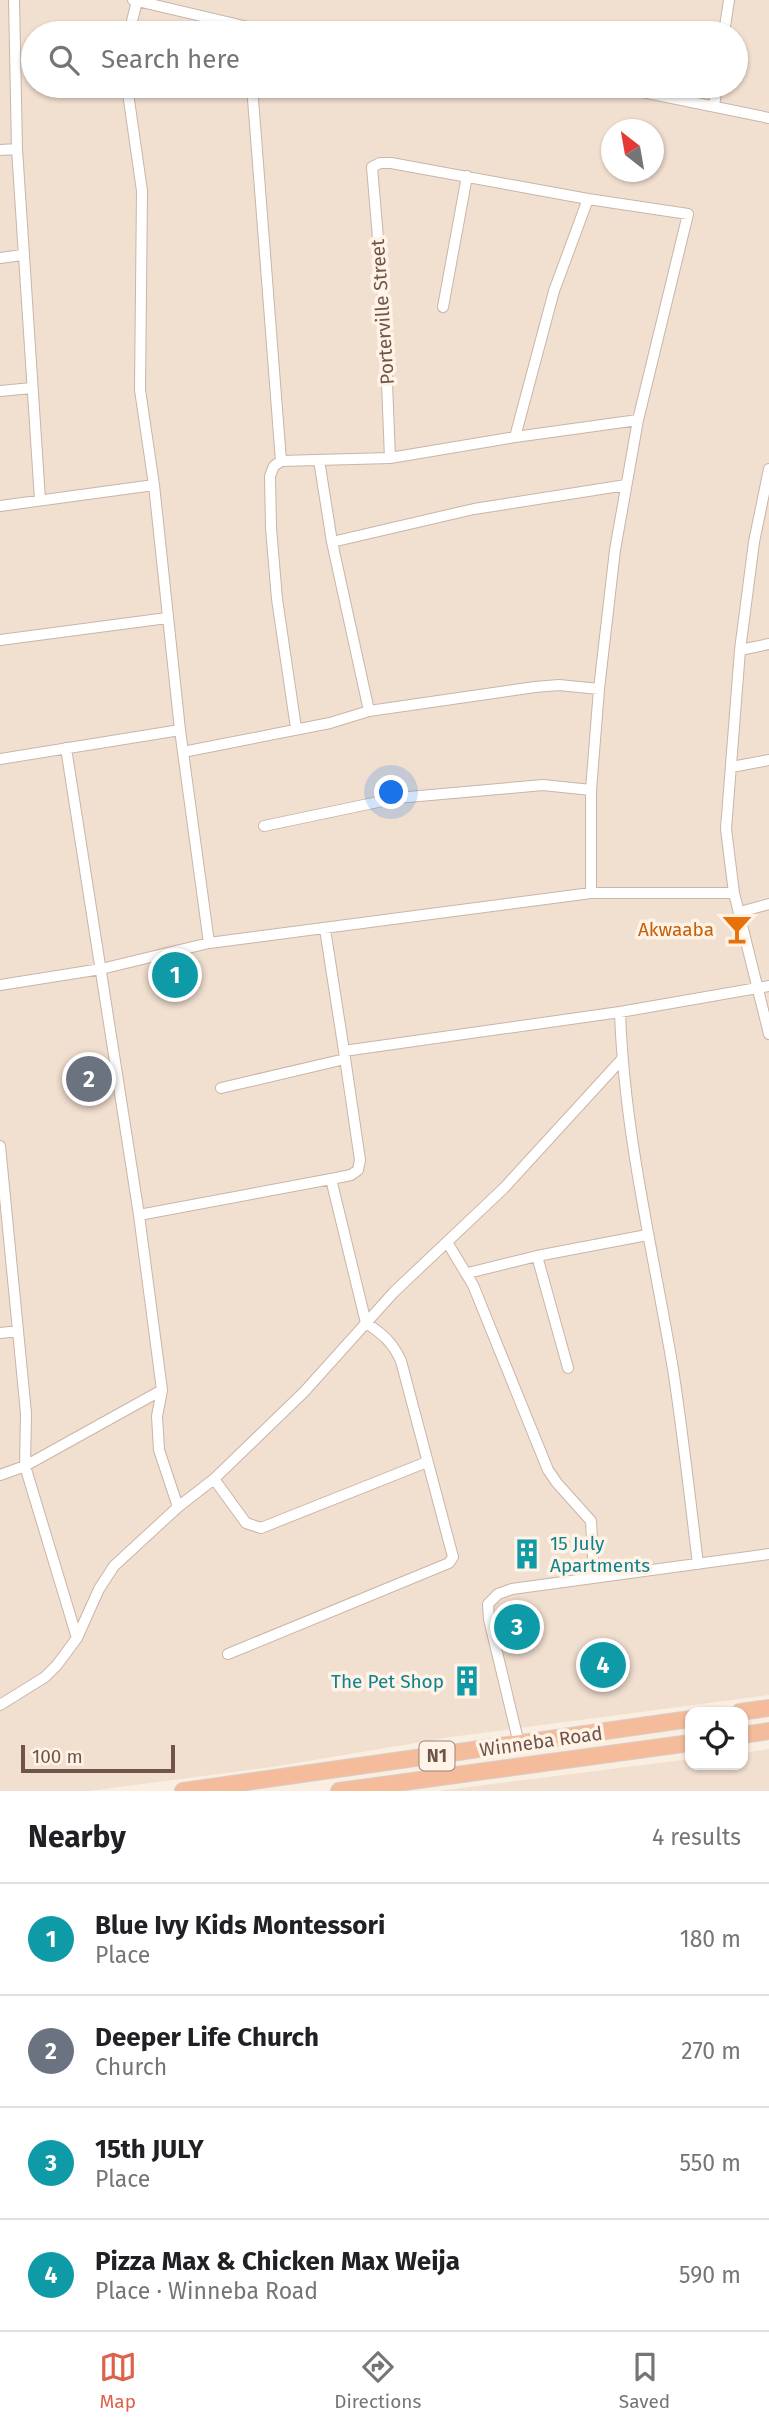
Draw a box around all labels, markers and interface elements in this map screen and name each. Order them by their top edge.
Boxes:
search box [21,21,748,98]
icon: search [45,41,83,79]
text: Search here [101,44,240,75]
north arrow [601,119,664,182]
street label: Porterville Street [366,238,399,386]
your location [374,775,408,809]
bar icon: Akwaaba [720,912,754,946]
place label: Akwaaba [638,918,714,941]
pin: 1 [152,949,198,1001]
pin: 2 [66,1053,112,1105]
place label: 15 July Apartments [550,1532,650,1577]
building icon: 15 July Apartments [510,1537,544,1571]
pin: 3 [494,1601,540,1653]
pin: 4 [580,1639,626,1691]
building icon: The Pet Shop [450,1664,484,1698]
place label: The Pet Shop [331,1670,444,1693]
map controls [685,1707,748,1770]
button: locate [685,1707,748,1770]
street label: Winneba Road [478,1721,604,1762]
scale bar [21,1742,175,1774]
road number: N1 [420,1742,454,1770]
text: 100 m [32,1745,83,1768]
text: Nearby [28,1819,126,1855]
text: 4 results [652,1823,741,1851]
text: Blue Ivy Kids Montessori [95,1910,385,1941]
text: 1 [46,1925,56,1953]
text: 180 m [680,1925,741,1953]
text: Place [95,1941,150,1969]
text: Deeper Life Church [95,2022,319,2053]
text: 2 [45,2037,57,2065]
text: 270 m [681,2037,741,2065]
text: Church [95,2053,167,2081]
text: 15th JULY [95,2134,204,2165]
text: 3 [45,2149,57,2177]
text: 550 m [679,2149,741,2177]
text: Place [95,2165,150,2193]
text: Pizza Max & Chicken Max Weija [95,2246,460,2277]
text: 4 [45,2261,58,2289]
text: 590 m [679,2261,741,2289]
text: Place · Winneba Road [95,2277,318,2305]
tab: Map [99,2348,137,2413]
tab: Directions [334,2348,421,2413]
tab: Saved [619,2348,670,2413]

